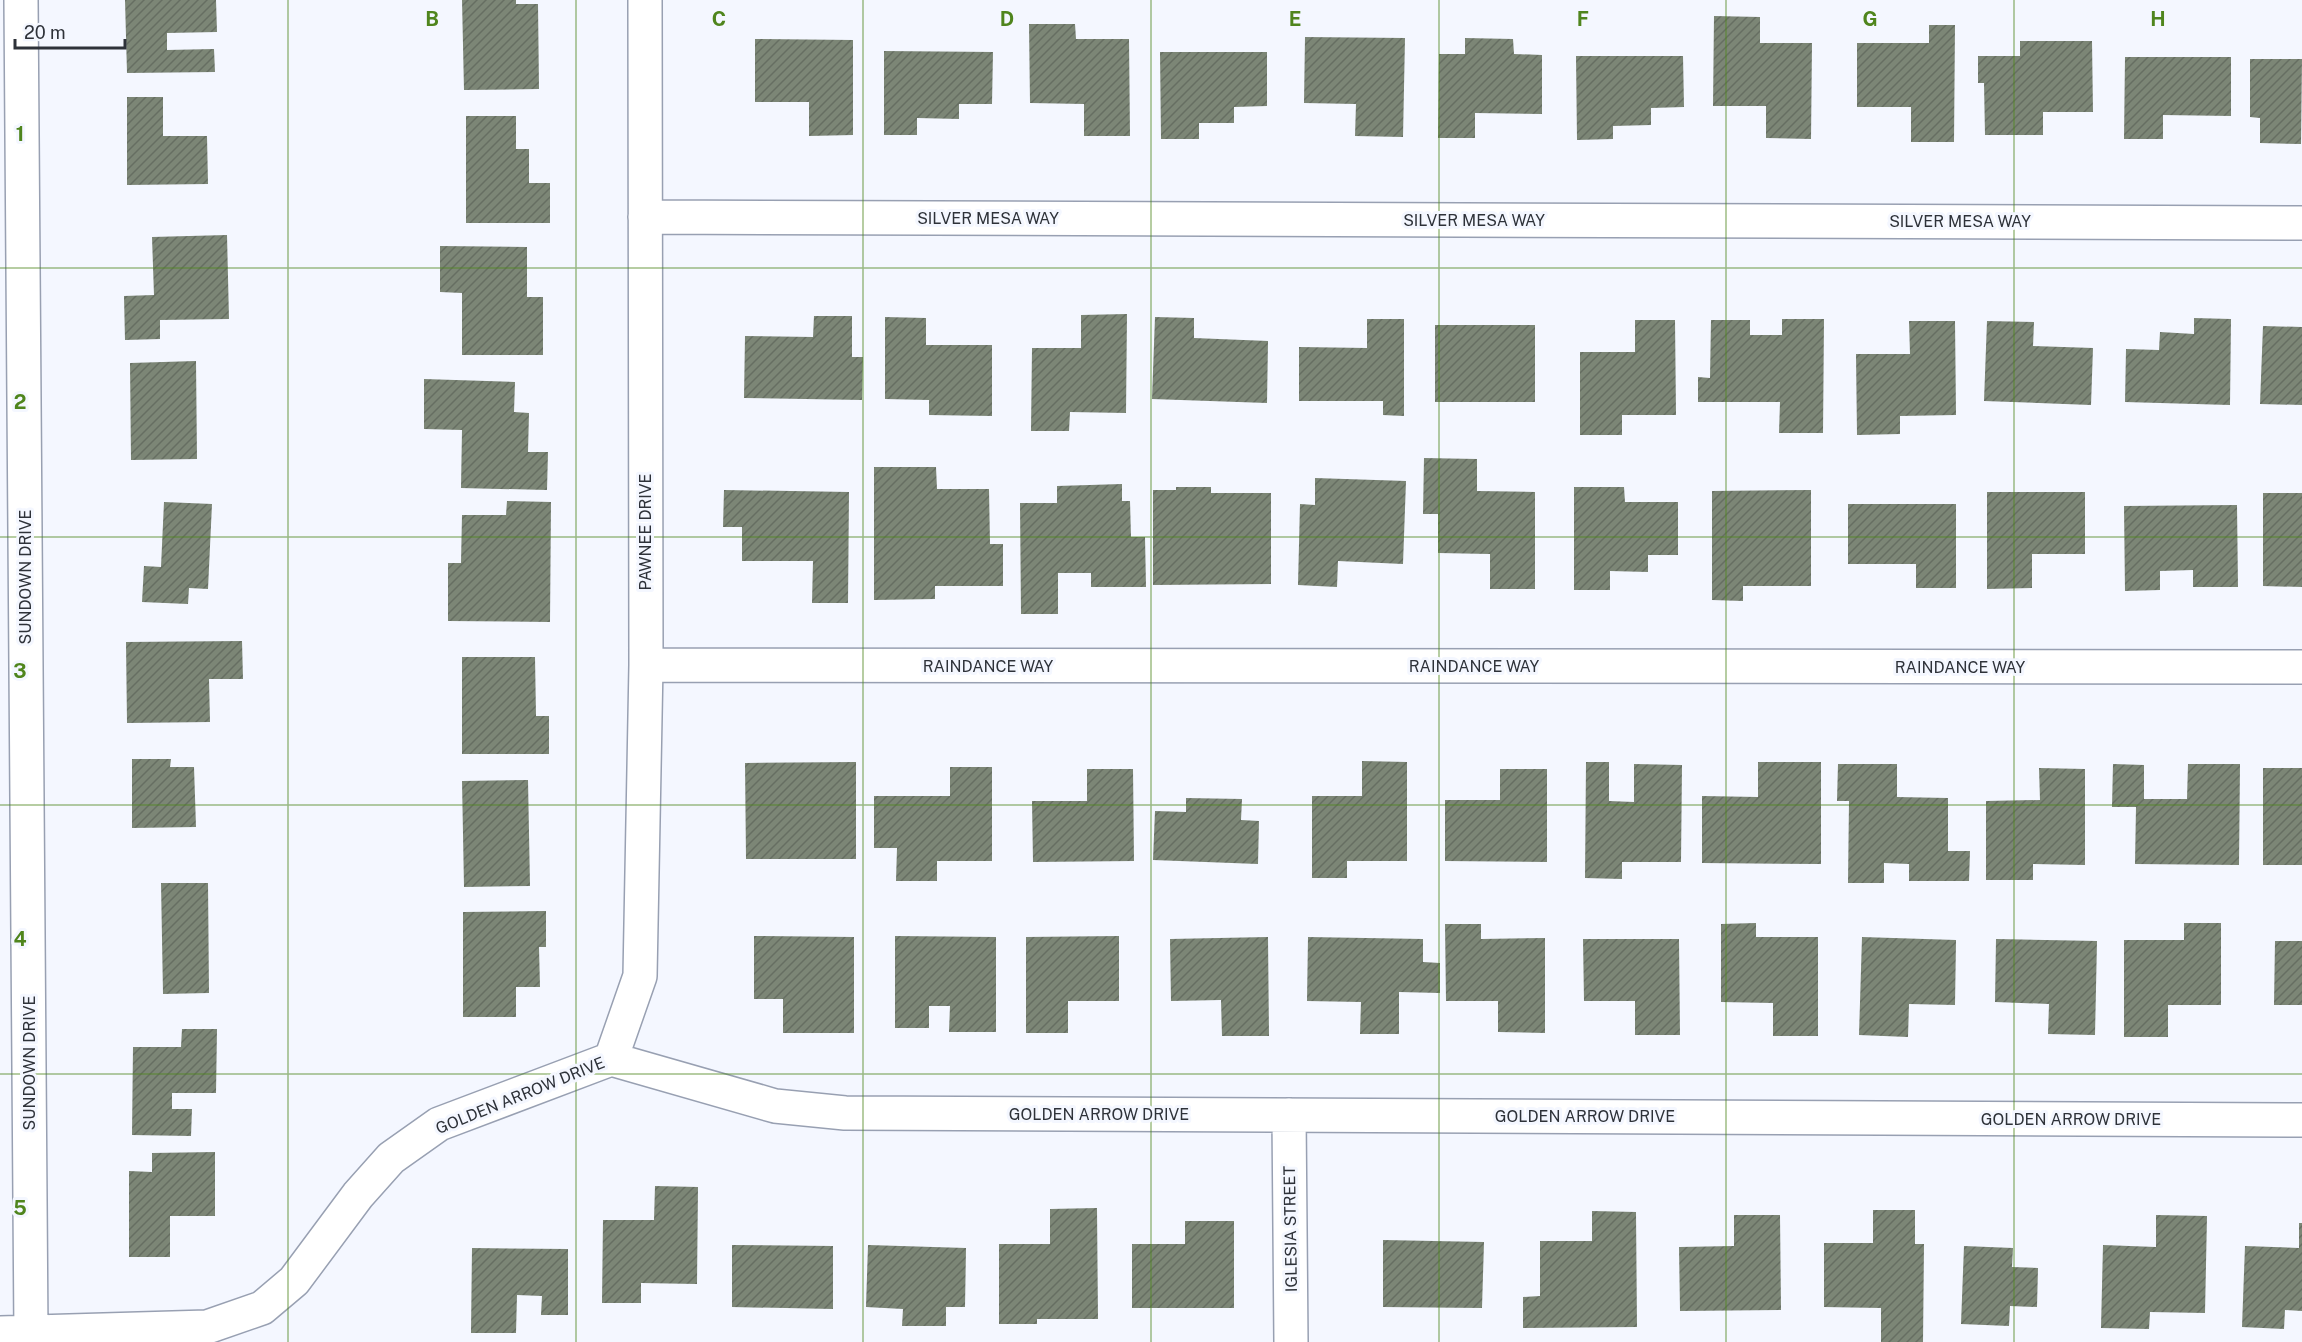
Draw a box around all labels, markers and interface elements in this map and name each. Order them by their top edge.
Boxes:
text: B [425,7,439,31]
text: C [712,7,726,31]
text: D [1000,7,1014,31]
text: E [1289,7,1301,31]
text: F [1577,7,1589,31]
text: G [1862,7,1878,31]
text: H [2150,7,2166,31]
scale bar [15,12,124,50]
text: 20 m [24,22,66,43]
text: 1 [16,122,24,146]
street label: SILVER MESA WAY [917,209,1059,228]
street label: SILVER MESA WAY [1403,211,1545,230]
street label: SILVER MESA WAY [1889,212,2031,231]
text: 2 [14,390,26,414]
street label: PAWNEE DRIVE [636,473,655,591]
street label: SUNDOWN DRIVE [16,510,35,644]
street label: RAINDANCE WAY [923,657,1054,676]
street label: RAINDANCE WAY [1409,657,1540,676]
street label: RAINDANCE WAY [1895,658,2026,677]
text: 3 [13,659,27,683]
text: 4 [13,927,27,951]
street label: SUNDOWN DRIVE [20,996,39,1130]
street label: GOLDEN ARROW DRIVE [433,1053,607,1138]
street label: GOLDEN ARROW DRIVE [1009,1105,1189,1124]
street label: GOLDEN ARROW DRIVE [1495,1107,1675,1126]
street label: GOLDEN ARROW DRIVE [1981,1110,2161,1129]
street label: IGLESIA STREET [1280,1165,1301,1292]
text: 5 [13,1196,27,1220]

